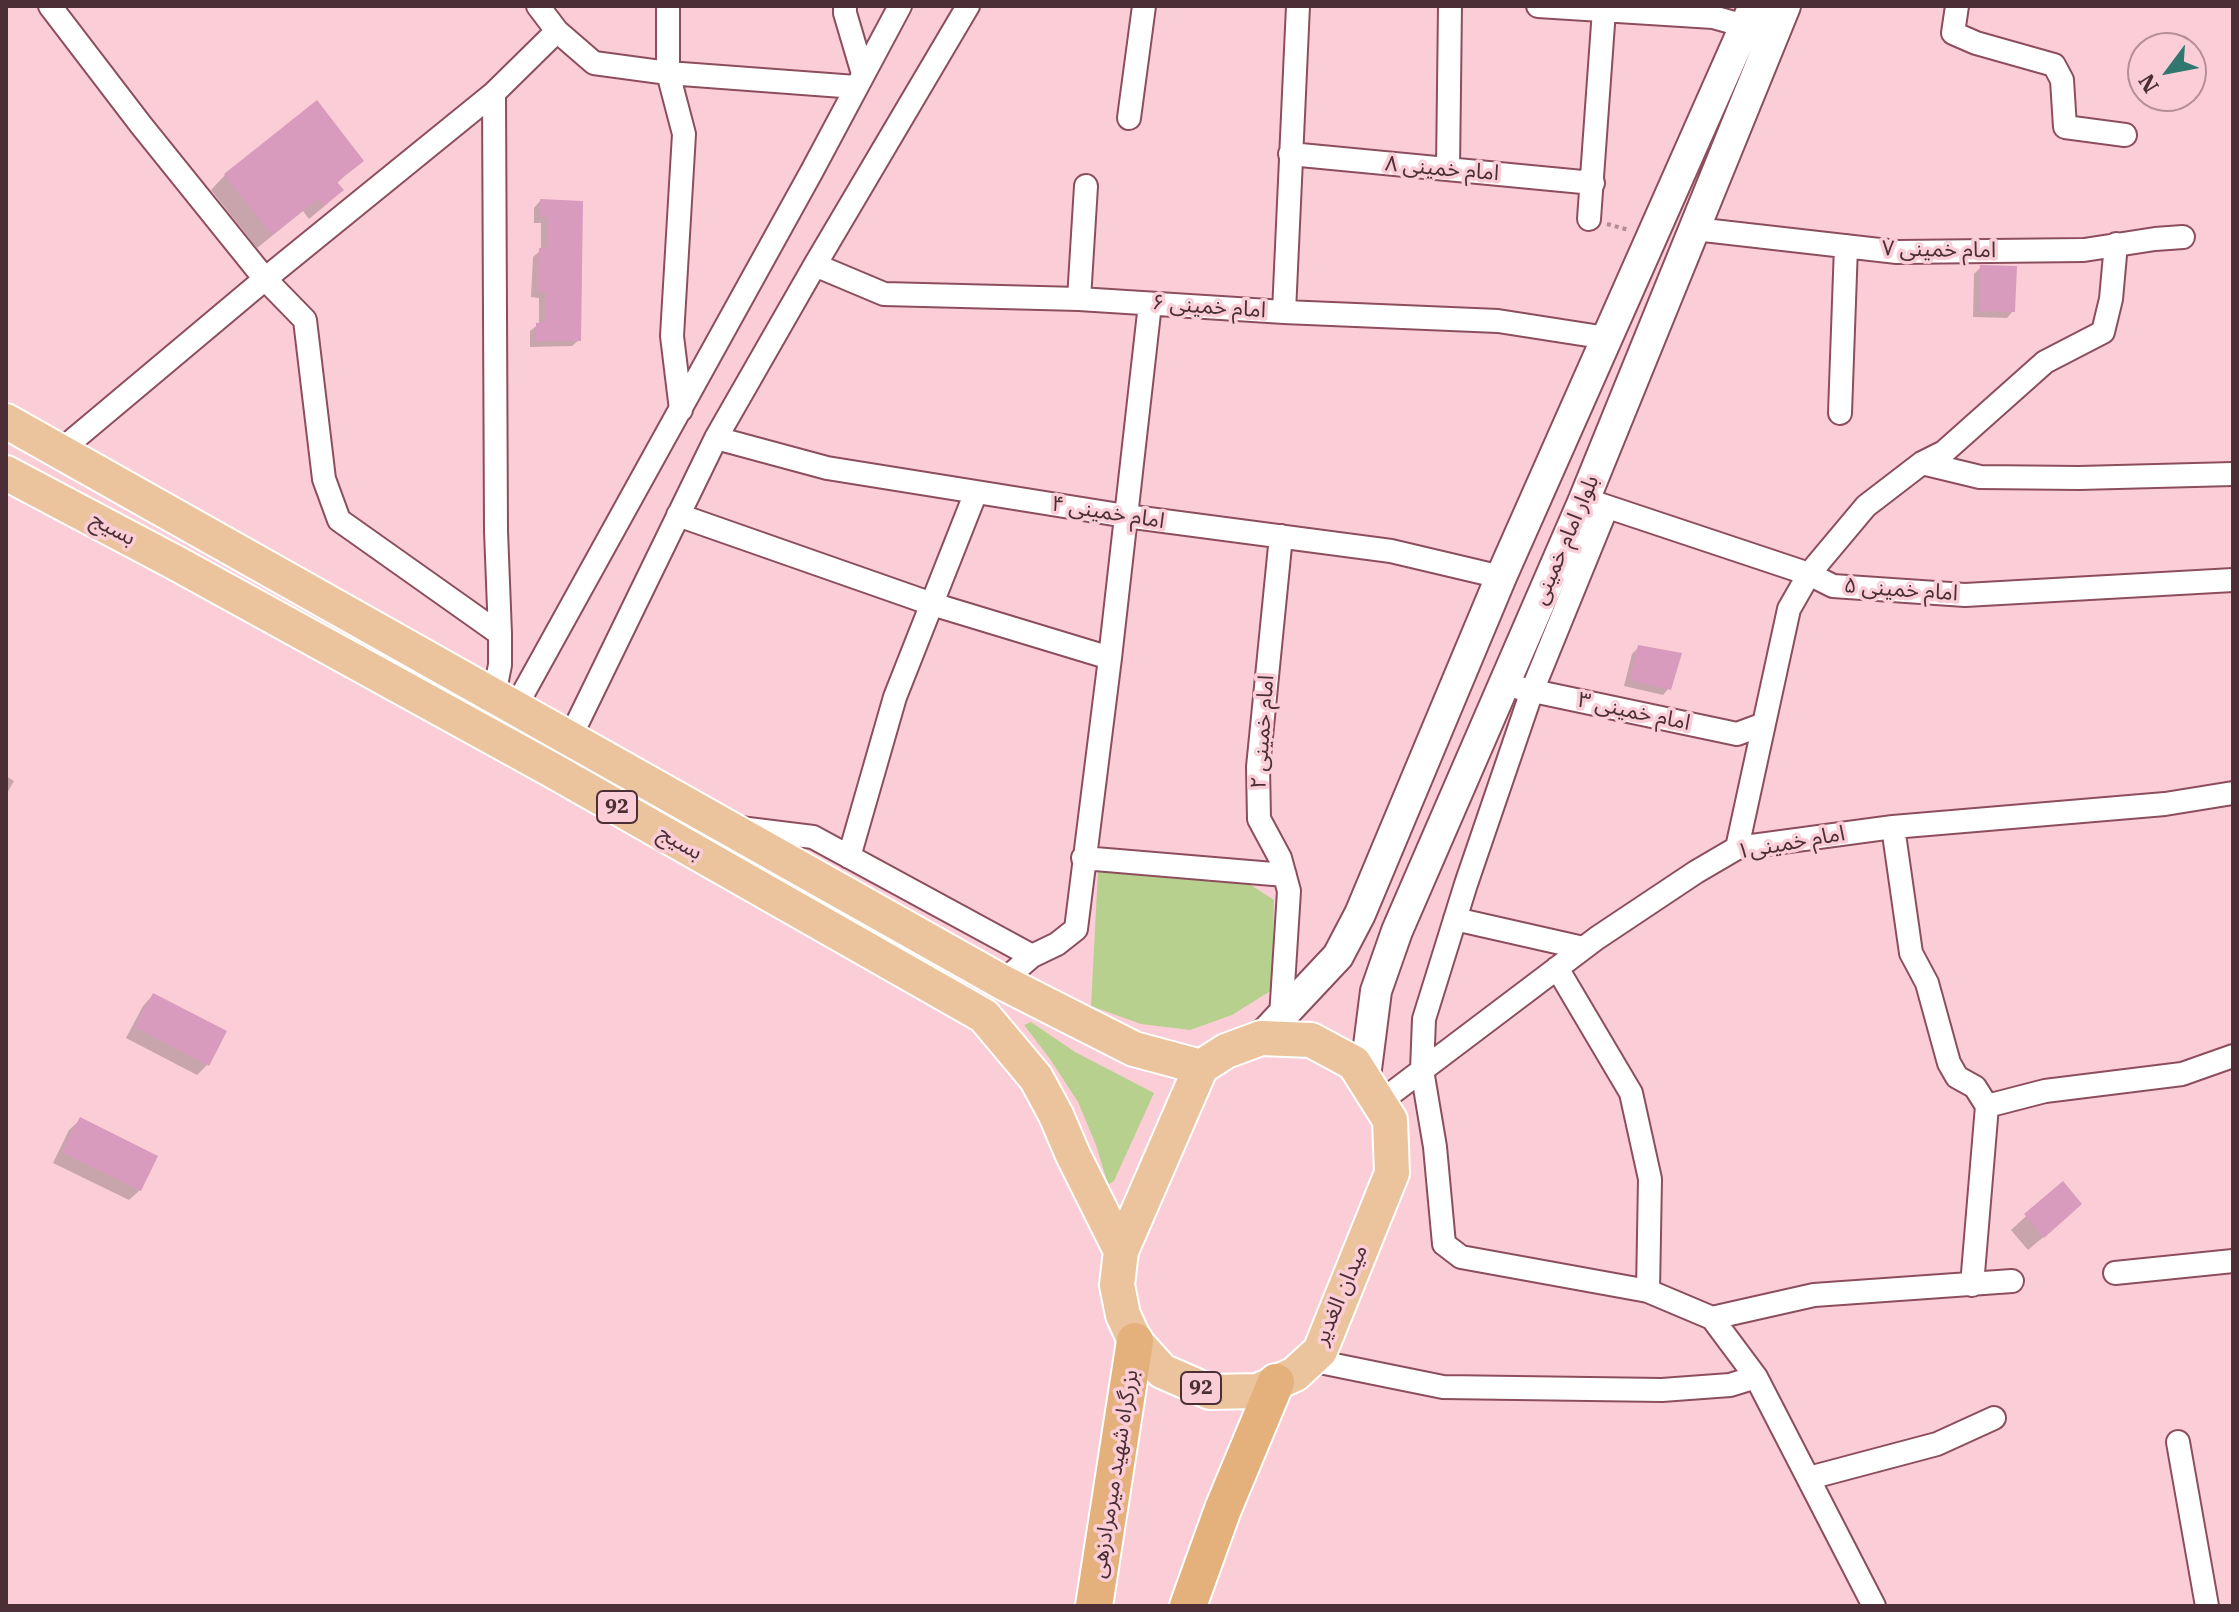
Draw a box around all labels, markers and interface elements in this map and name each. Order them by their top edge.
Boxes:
north arrow [2127,32,2207,112]
text: N [2131,69,2165,99]
street label: امام خمینی ۸ [1384,151,1500,187]
street label: امام خمینی ۷ [1882,236,1996,264]
street label: امام خمینی ۶ [1151,290,1267,324]
street label: بلوار امام خمینی [1527,471,1605,609]
street label: امام خمینی ۴ [1050,491,1166,535]
street label: بسیج [86,506,140,552]
street label: امام خمینی ۵ [1843,573,1959,607]
street label: امام خمینی ۲ [1246,674,1280,790]
street label: امام خمینی ۳ [1575,687,1693,737]
road number: 92 [597,791,637,823]
street label: بسیج [653,820,707,866]
street label: امام خمینی۱ [1735,821,1847,865]
street label: میدان الغدیر [1308,1241,1374,1349]
street label: بزرگراه شهید میرمرادزهی [1085,1368,1145,1580]
road number: 92 [1181,1372,1221,1404]

